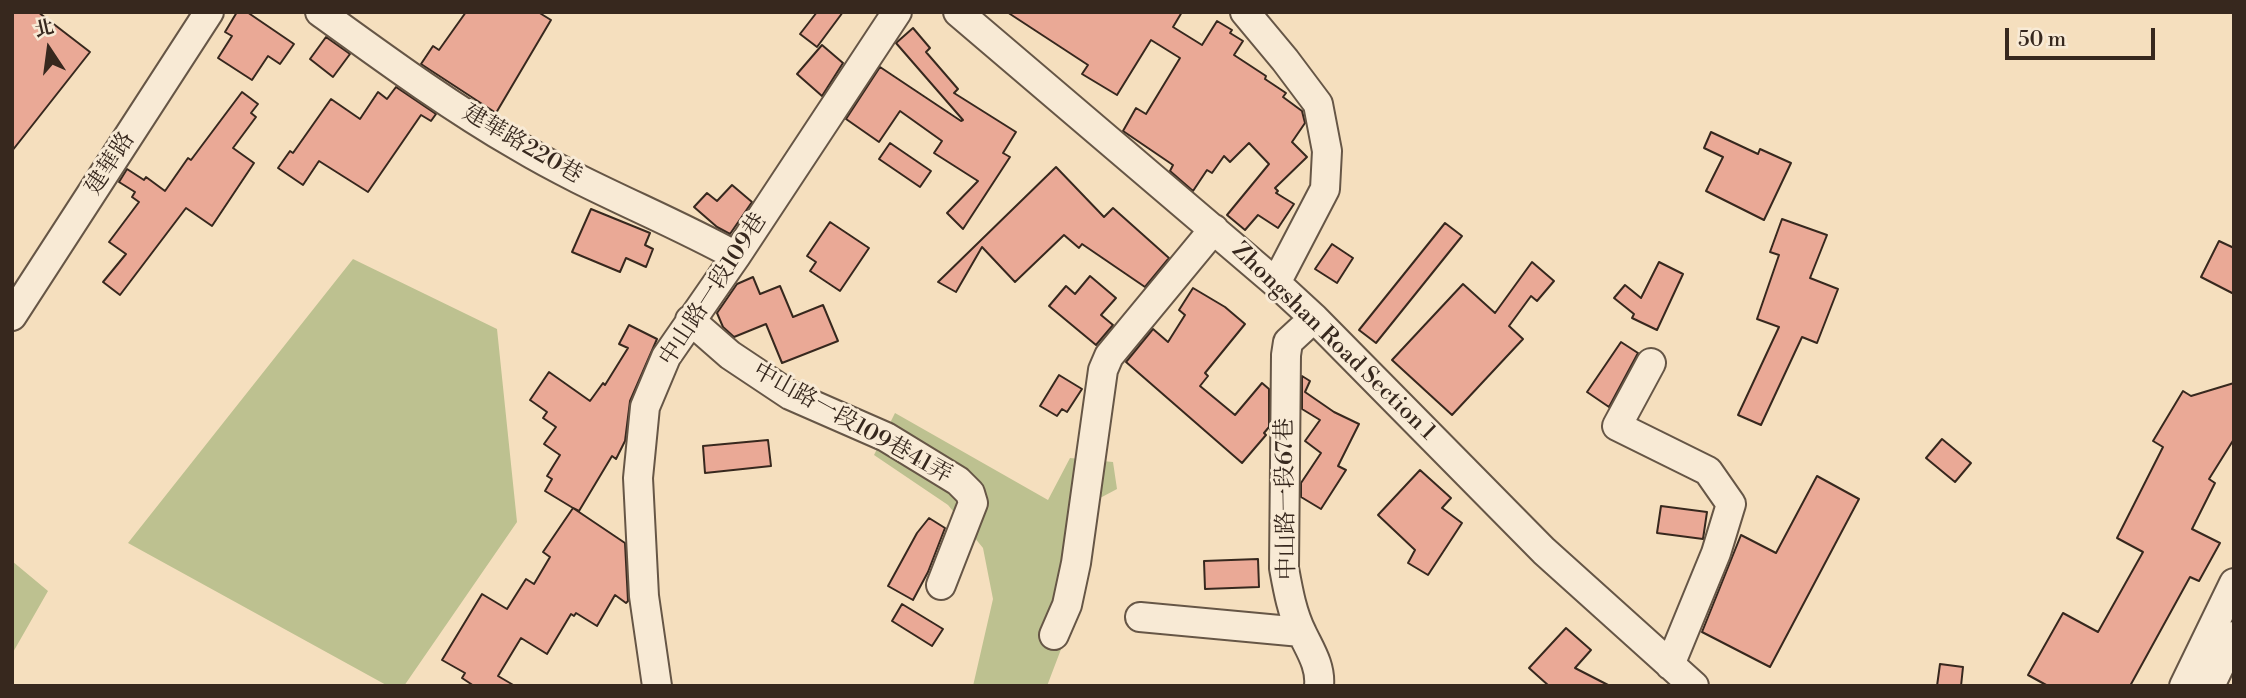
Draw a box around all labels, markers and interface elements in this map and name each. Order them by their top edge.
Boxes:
north arrow [14,14,84,84]
scale bar [2008,14,2158,58]
text: 北 [32,15,56,42]
text: 50 m [2018,27,2066,53]
street label: 建華路220巷 [457,100,587,190]
street label: 建華路 [81,128,141,200]
street label: 中山路一段109巷 [654,209,774,371]
street label: Zhongshan Road Section 1 [1225,237,1441,447]
street label: 中山路一段109巷41弄 [748,358,956,490]
street label: 中山路一段67巷 [1272,418,1302,580]

